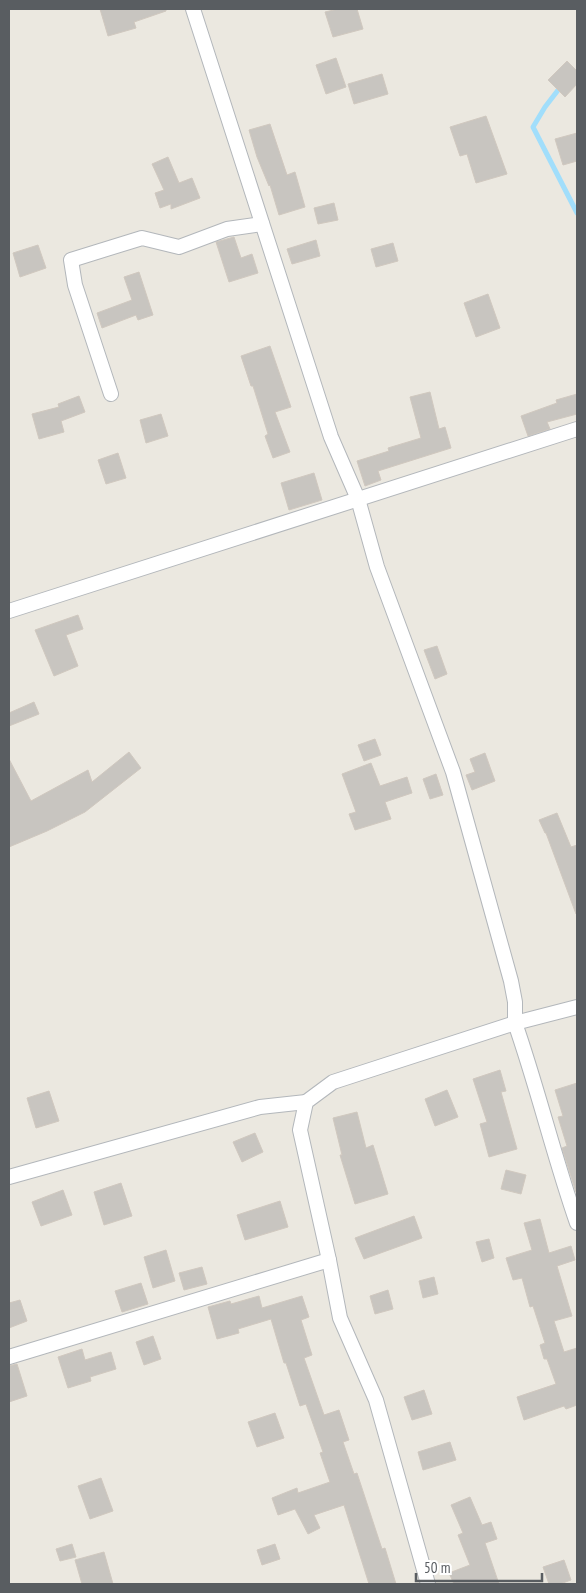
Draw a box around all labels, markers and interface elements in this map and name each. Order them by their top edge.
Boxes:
scale bar [416,1550,542,1582]
text: 50 m [424,1558,450,1577]

